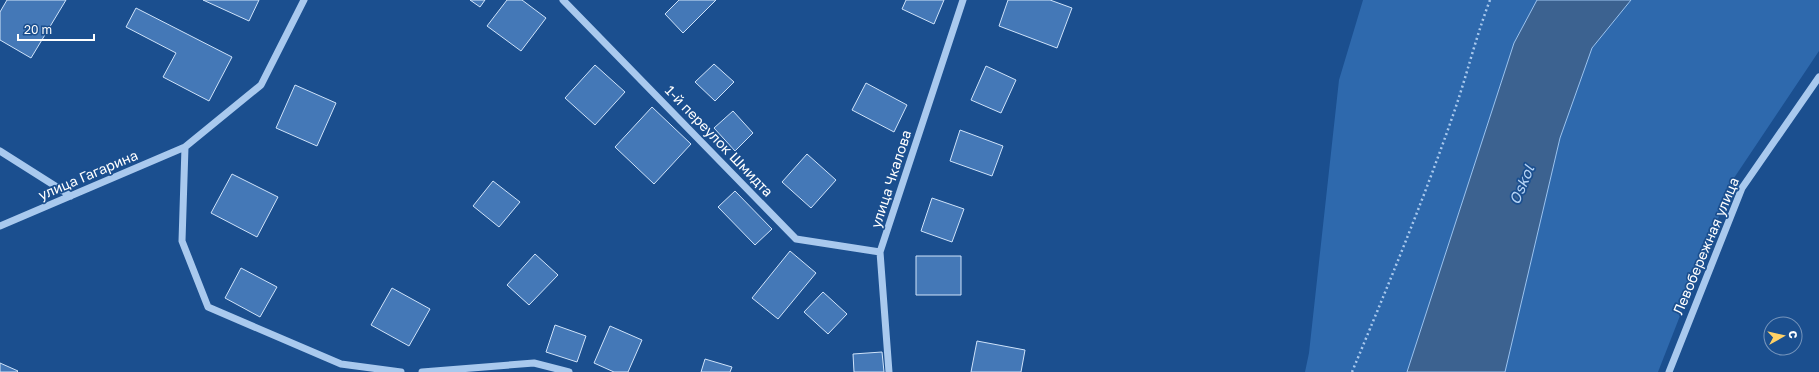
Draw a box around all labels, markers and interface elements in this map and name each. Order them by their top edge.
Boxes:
scale bar [18,16,94,42]
text: 20 m [24,22,52,37]
street label: 1-й переулок Шмидта [662,82,777,200]
street label: улица Чкалова [867,128,914,230]
street label: улица Гагарина [35,146,140,203]
water label: Oskol [1505,161,1538,207]
street label: Левобережная улица [1669,175,1742,317]
north arrow [1763,316,1803,356]
text: С [1786,330,1800,339]

